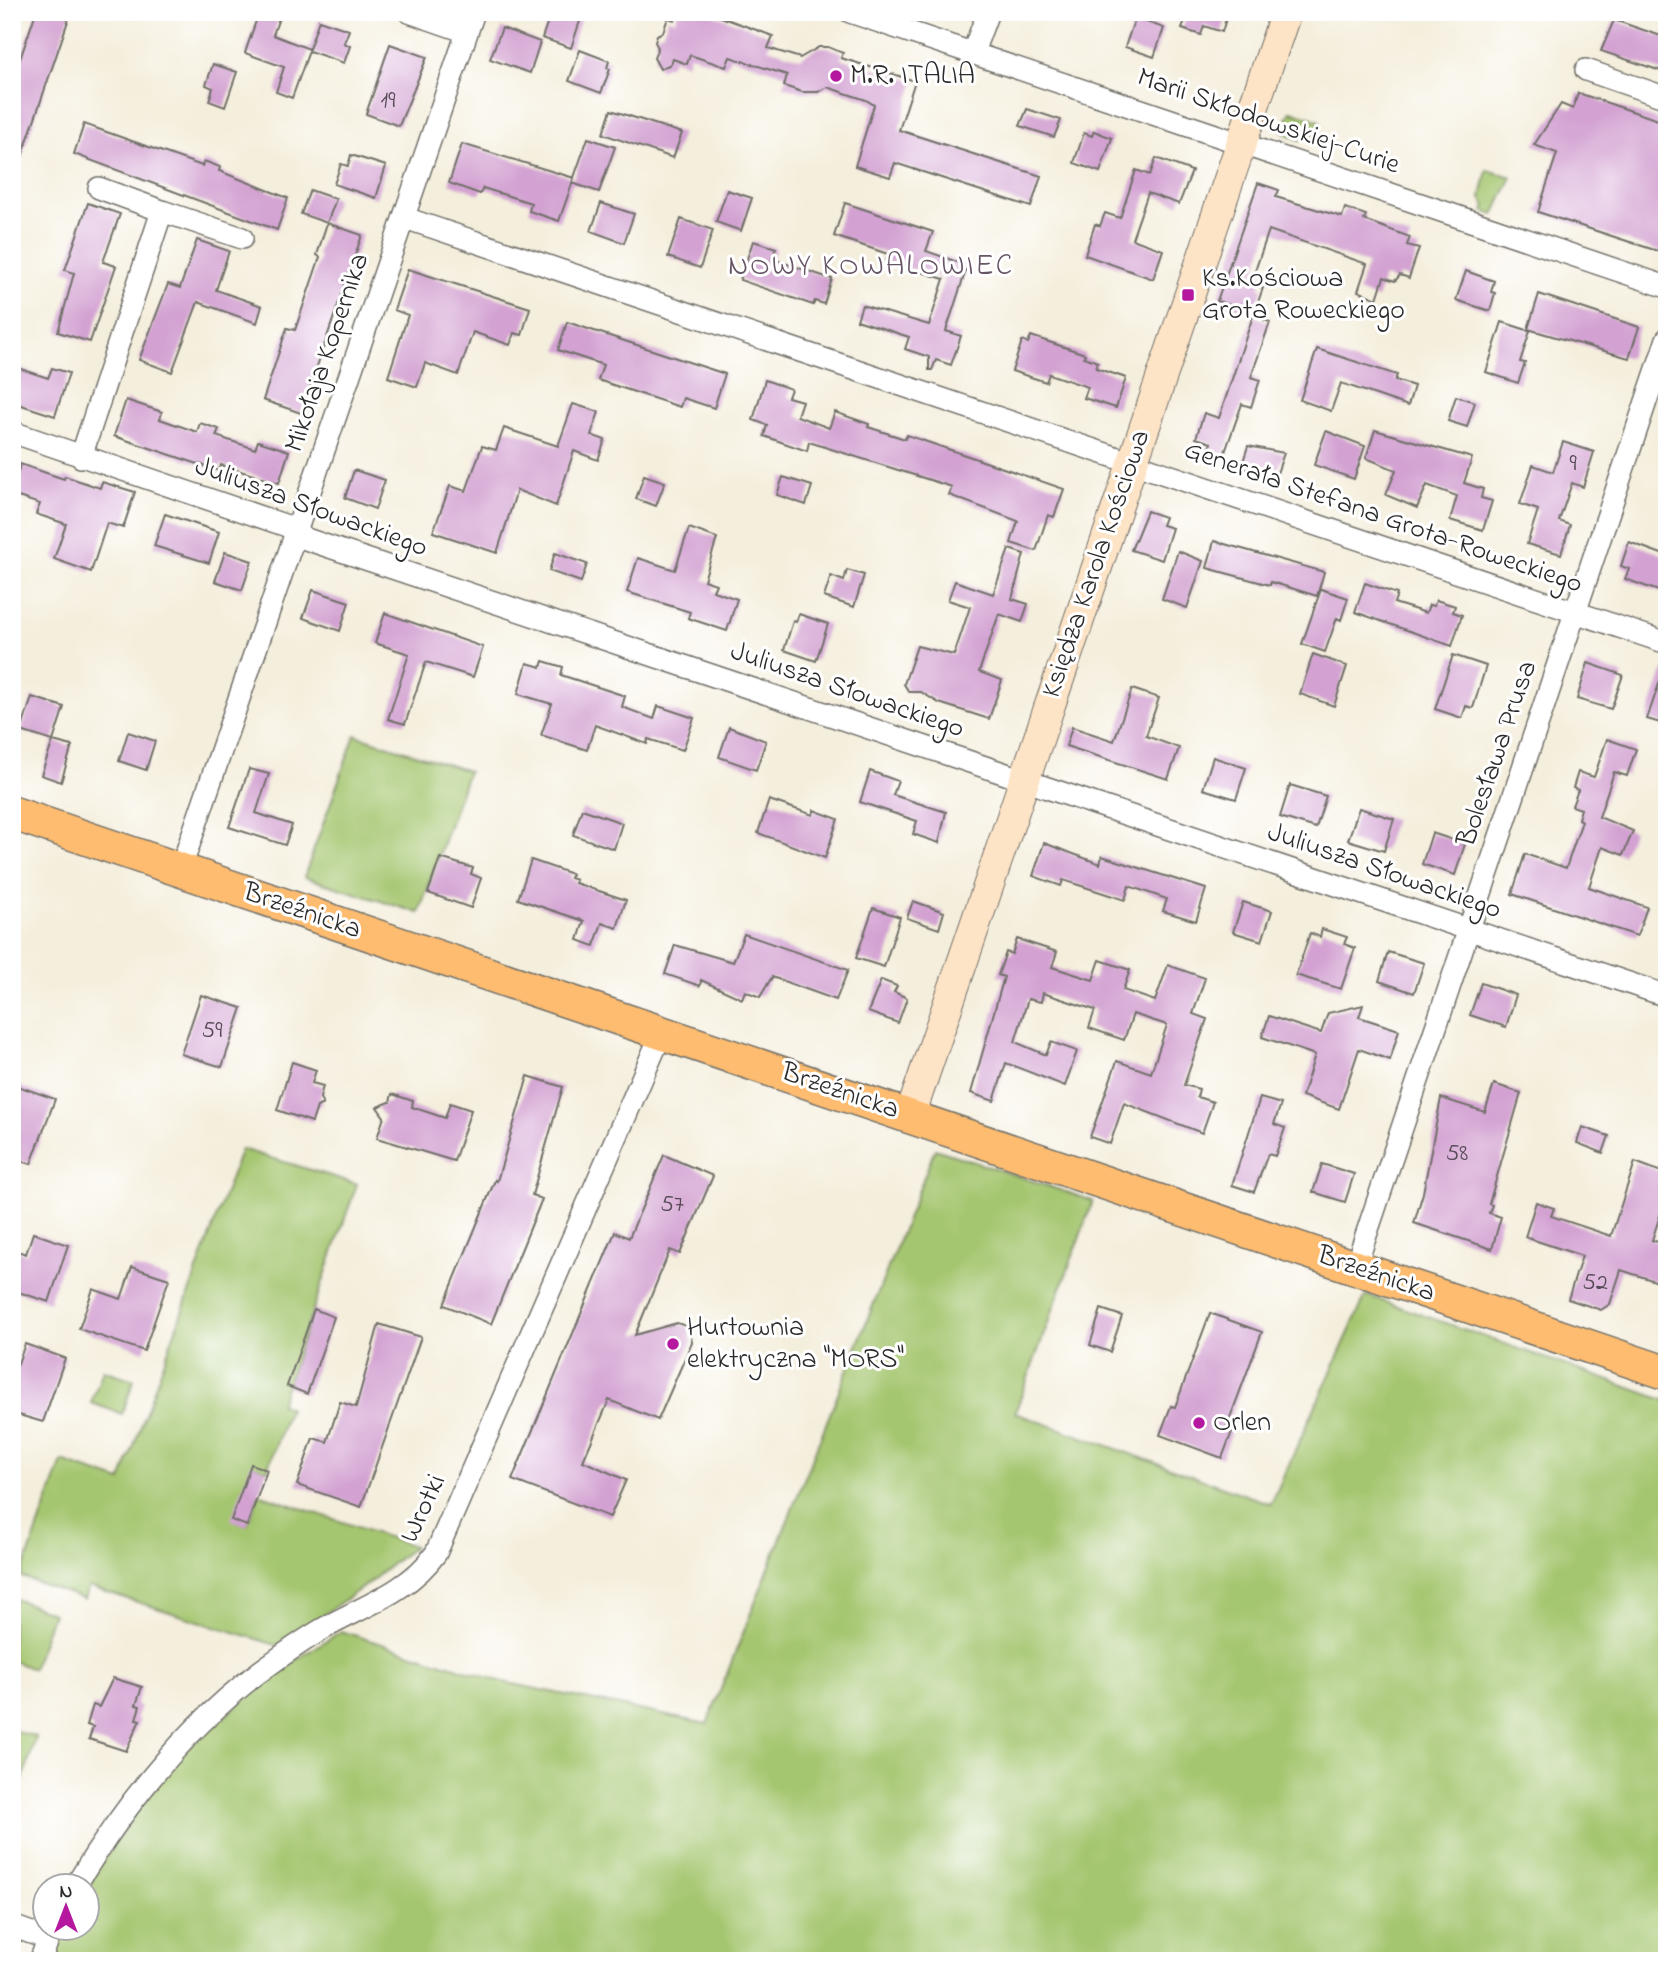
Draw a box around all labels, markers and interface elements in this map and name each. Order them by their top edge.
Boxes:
place label: M.R. ITALIA [850,56,975,97]
street label: Marii Skłodowskiej-Curie [1131,58,1405,186]
marker: M.R. ITALIA [828,68,844,84]
house number: 19 [381,84,396,119]
district label: NOWY KOWALOWIEC [728,245,1014,289]
street label: Mikołaja Kopernika [275,248,381,458]
place label: Ks.Kościowa Grota Roweckiego [1202,259,1405,332]
marker: Ks.Kościowa Grota Roweckiego [1180,287,1196,303]
street label: Księdza Karola Kościowa [1032,425,1162,703]
street label: Generała Stefana Grota-Roweckiego [1178,430,1588,606]
street label: Juliusza Słowackiego [189,447,433,569]
house number: 9 [1569,447,1577,482]
street label: Juliusza Słowackiego [724,632,970,750]
street label: Bolesława Prusa [1447,655,1549,854]
street label: Juliusza Słowackiego [1261,813,1507,931]
street label: Brzeźnicka [237,872,366,951]
house number: 59 [202,1014,223,1049]
street label: Brzeźnicka [775,1052,904,1131]
house number: 58 [1446,1137,1468,1172]
house number: 57 [660,1188,684,1223]
street label: Brzeźnicka [1311,1235,1440,1314]
house number: 52 [1582,1266,1608,1301]
place label: Hurtownia elektryczna "MORS" [687,1308,904,1381]
marker: Hurtownia elektryczna "MORS" [665,1336,681,1352]
place label: Orlen [1213,1403,1271,1444]
marker: Orlen [1191,1415,1207,1431]
street label: Wrotki [390,1468,458,1550]
north arrow [32,1871,102,1941]
text: N [60,1879,73,1906]

